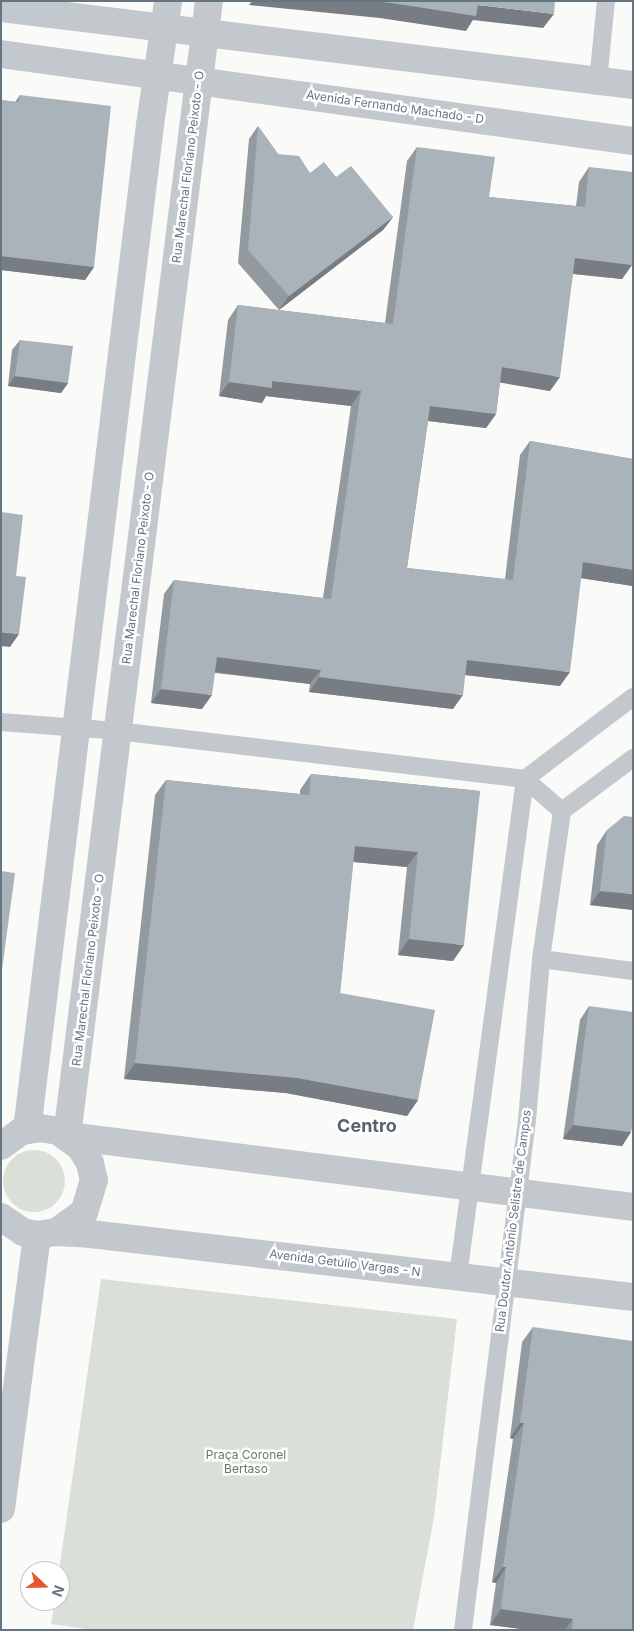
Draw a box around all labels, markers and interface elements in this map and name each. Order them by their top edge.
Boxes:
street label: Rua Marechal Floriano Peixoto - O [169,70,207,264]
street label: Avenida Fernando Machado - D [305,87,485,127]
street label: Rua Marechal Floriano Peixoto - O [119,471,157,665]
street label: Rua Marechal Floriano Peixoto - O [69,873,107,1067]
street label: Rua Doutor Antônio Selistre de Campos [492,1109,534,1333]
district label: Centro [337,1115,397,1137]
street label: Avenida Getúlio Vargas - N [269,1247,421,1279]
park label: Praça Coronel Bertaso [206,1448,286,1476]
north arrow [20,1561,70,1611]
text: N [49,1583,68,1599]

